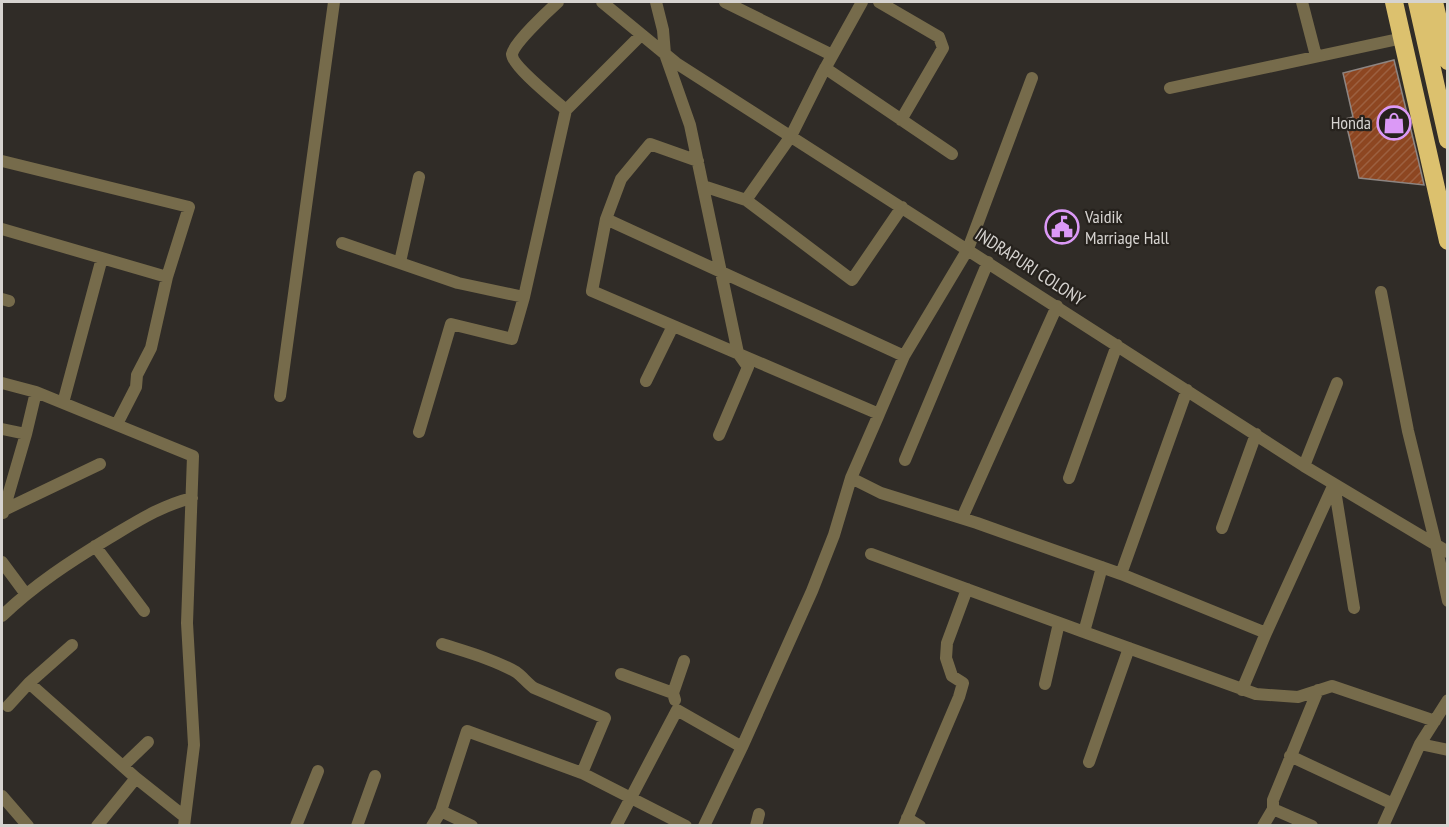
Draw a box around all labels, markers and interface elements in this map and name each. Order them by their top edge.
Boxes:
shop icon: Honda [1376,105,1412,141]
place label: Honda [1331,111,1371,134]
place label: Vaidik Marriage Hall [1084,205,1170,249]
public building icon: Vaidik Marriage Hall [1044,209,1080,245]
street label: INDRAPURI COLONY [971,223,1090,311]

